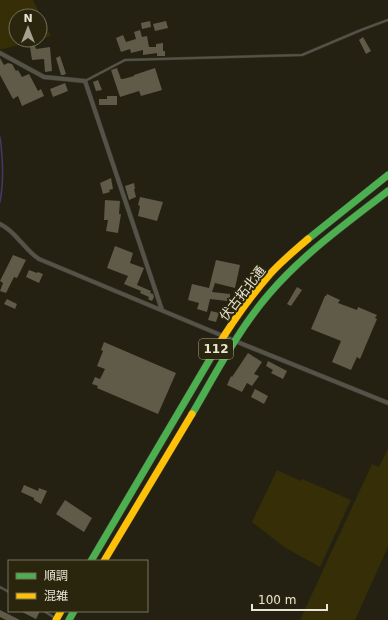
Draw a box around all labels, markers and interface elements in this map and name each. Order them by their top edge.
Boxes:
north arrow [8,8,48,48]
text: N [23,12,33,25]
street label: 伏古拓北通 [216,263,268,324]
road number: 112 [199,339,233,359]
legend [8,560,148,612]
text: 順調 [44,569,68,583]
scale bar [252,586,327,612]
text: 混雑 [44,589,68,603]
text: 100 m [258,593,296,607]

